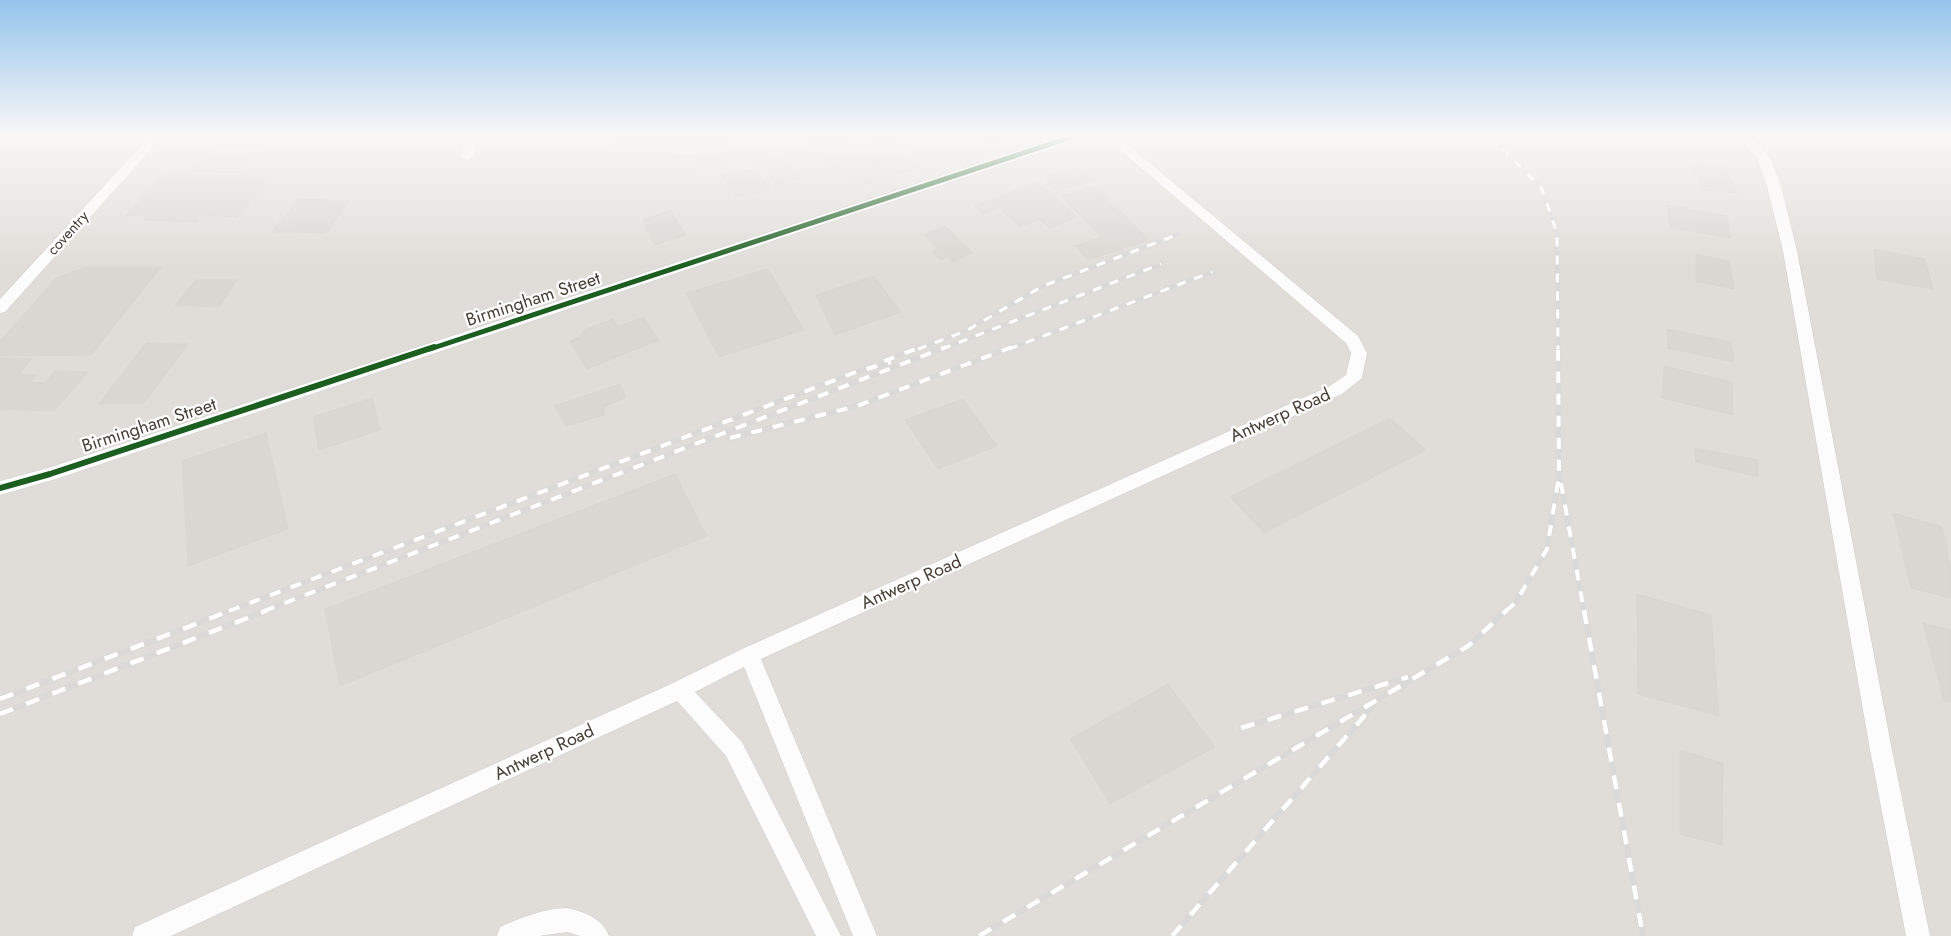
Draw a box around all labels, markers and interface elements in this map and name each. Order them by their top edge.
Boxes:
street label: coventry [42,206,94,260]
street label: Birmingham Street [462,265,604,333]
street label: Antwerp Road [1226,381,1334,449]
street label: Birmingham Street [78,391,220,459]
street label: Antwerp Road [857,548,965,616]
street label: Antwerp Road [490,717,598,787]

